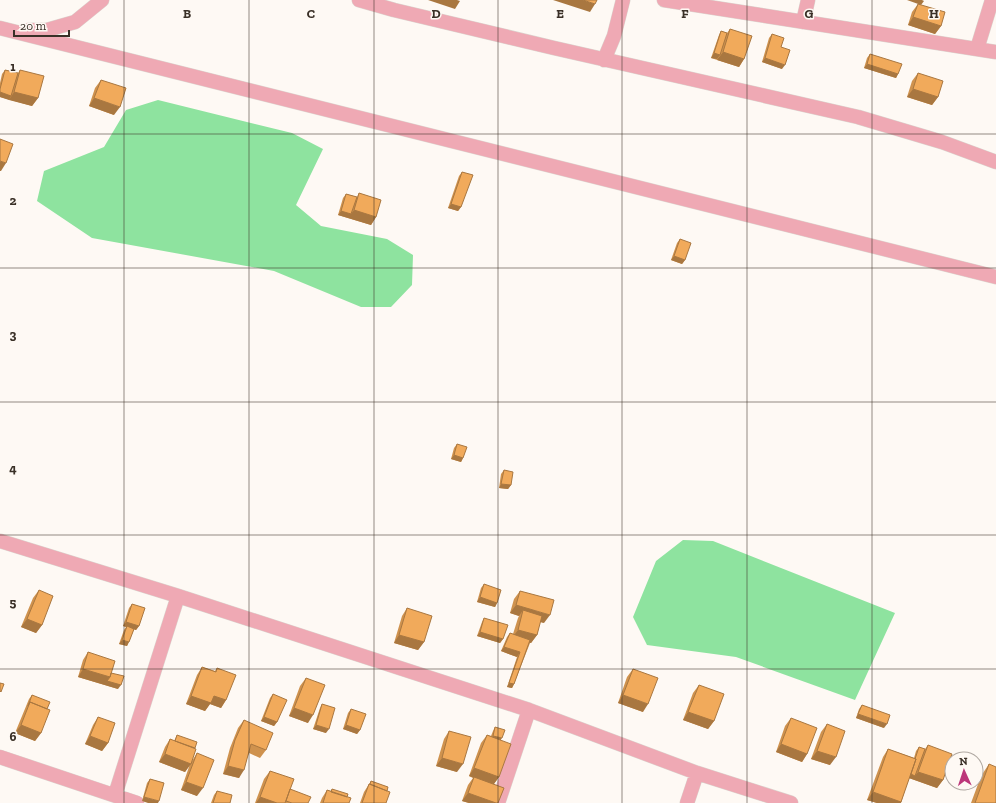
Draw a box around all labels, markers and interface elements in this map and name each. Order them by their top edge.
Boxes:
text: B [183,6,191,21]
text: C [307,6,315,21]
text: D [431,6,441,21]
text: E [556,6,564,21]
text: F [681,6,689,21]
text: G [805,6,814,21]
text: H [929,6,939,21]
scale bar [14,12,69,38]
text: 20 m [20,19,47,33]
text: 1 [10,59,16,74]
text: 2 [10,193,17,208]
text: 3 [10,327,17,342]
text: 4 [9,461,17,476]
text: 5 [10,595,17,610]
text: 6 [10,729,17,744]
north arrow [944,751,984,791]
text: N [959,755,969,768]

